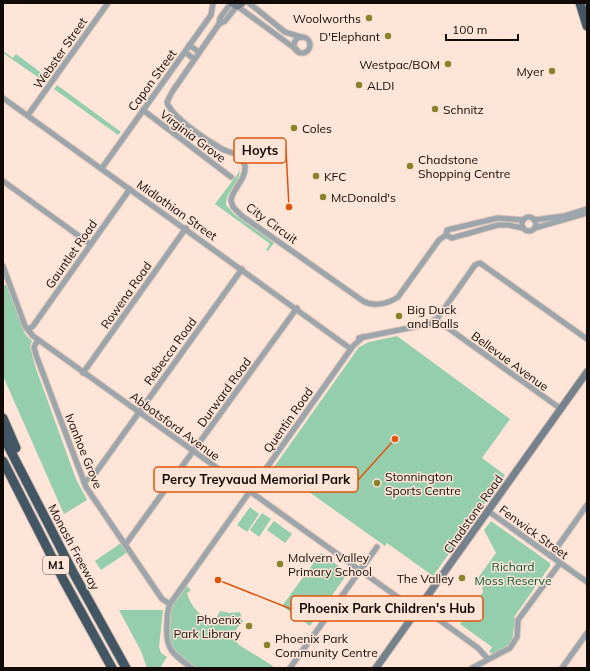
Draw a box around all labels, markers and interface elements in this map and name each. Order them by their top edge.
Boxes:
place label: Woolworths [293,11,361,26]
marker: Woolworths [364,13,374,23]
street label: Webster Street [30,14,90,92]
scale bar [446,16,518,42]
text: 100 m [452,22,487,37]
place label: D'Elephant [319,29,380,44]
marker: D'Elephant [383,31,393,41]
street label: Capon Street [125,46,179,114]
place label: Westpac/BOM [359,57,440,72]
marker: Westpac/BOM [443,59,453,69]
place label: Myer [517,64,545,79]
marker: Myer [547,66,557,76]
place label: ALDI [367,78,394,93]
marker: ALDI [354,80,364,90]
place label: Schnitz [443,102,484,117]
marker: Schnitz [430,104,440,114]
street label: Virginia Grove [157,106,229,166]
place label: Coles [302,121,332,136]
marker: Coles [289,123,299,133]
callout: Hoyts [234,138,286,163]
text: Hoyts [242,142,278,159]
place label: Chadstone Shopping Centre [418,152,510,181]
marker: Chadstone Shopping Centre [405,161,415,171]
place label: KFC [324,169,346,184]
marker: KFC [311,171,321,181]
street label: Midlothian Street [134,177,220,243]
place label: McDonald's [331,190,396,205]
marker: McDonald's [318,192,328,202]
street label: City Circuit [243,199,301,247]
street label: Gauntlet Road [42,217,100,291]
street label: Rowena Road [97,259,155,331]
place label: Big Duck and Balls [407,302,459,331]
marker: Big Duck and Balls [394,311,404,321]
street label: Rebecca Road [140,314,200,388]
street label: Bellevue Avenue [469,328,551,394]
street label: Durward Road [194,354,254,430]
street label: Quentin Road [260,384,316,456]
street label: Abbotsford Avenue [127,388,223,464]
street label: Ivanhoe Grove [62,411,106,491]
callout: Percy Treyvaud Memorial Park [154,467,358,492]
place label: Stonnington Sports Centre [385,469,461,498]
text: Percy Treyvaud Memorial Park [162,471,351,488]
street label: Chadstone Road [440,472,506,556]
marker: Stonnington Sports Centre [372,478,382,488]
street label: Monash Freeway [45,501,103,593]
street label: Fenwick Street [497,502,571,562]
place label: Malvern Valley Primary School [288,550,372,579]
road number: M1 [43,556,69,574]
marker: Malvern Valley Primary School [275,559,285,569]
park label: Richard Moss Reserve [475,559,551,588]
place label: The Valley [397,571,455,586]
marker: The Valley [457,573,467,583]
callout: Phoenix Park Children's Hub [291,596,483,621]
text: Phoenix Park Children's Hub [299,600,475,616]
place label: Phoenix Park Library [173,612,242,641]
marker: Phoenix Park Library [244,621,254,631]
place label: Phoenix Park Community Centre [275,631,378,660]
marker: Phoenix Park Community Centre [262,640,272,650]

